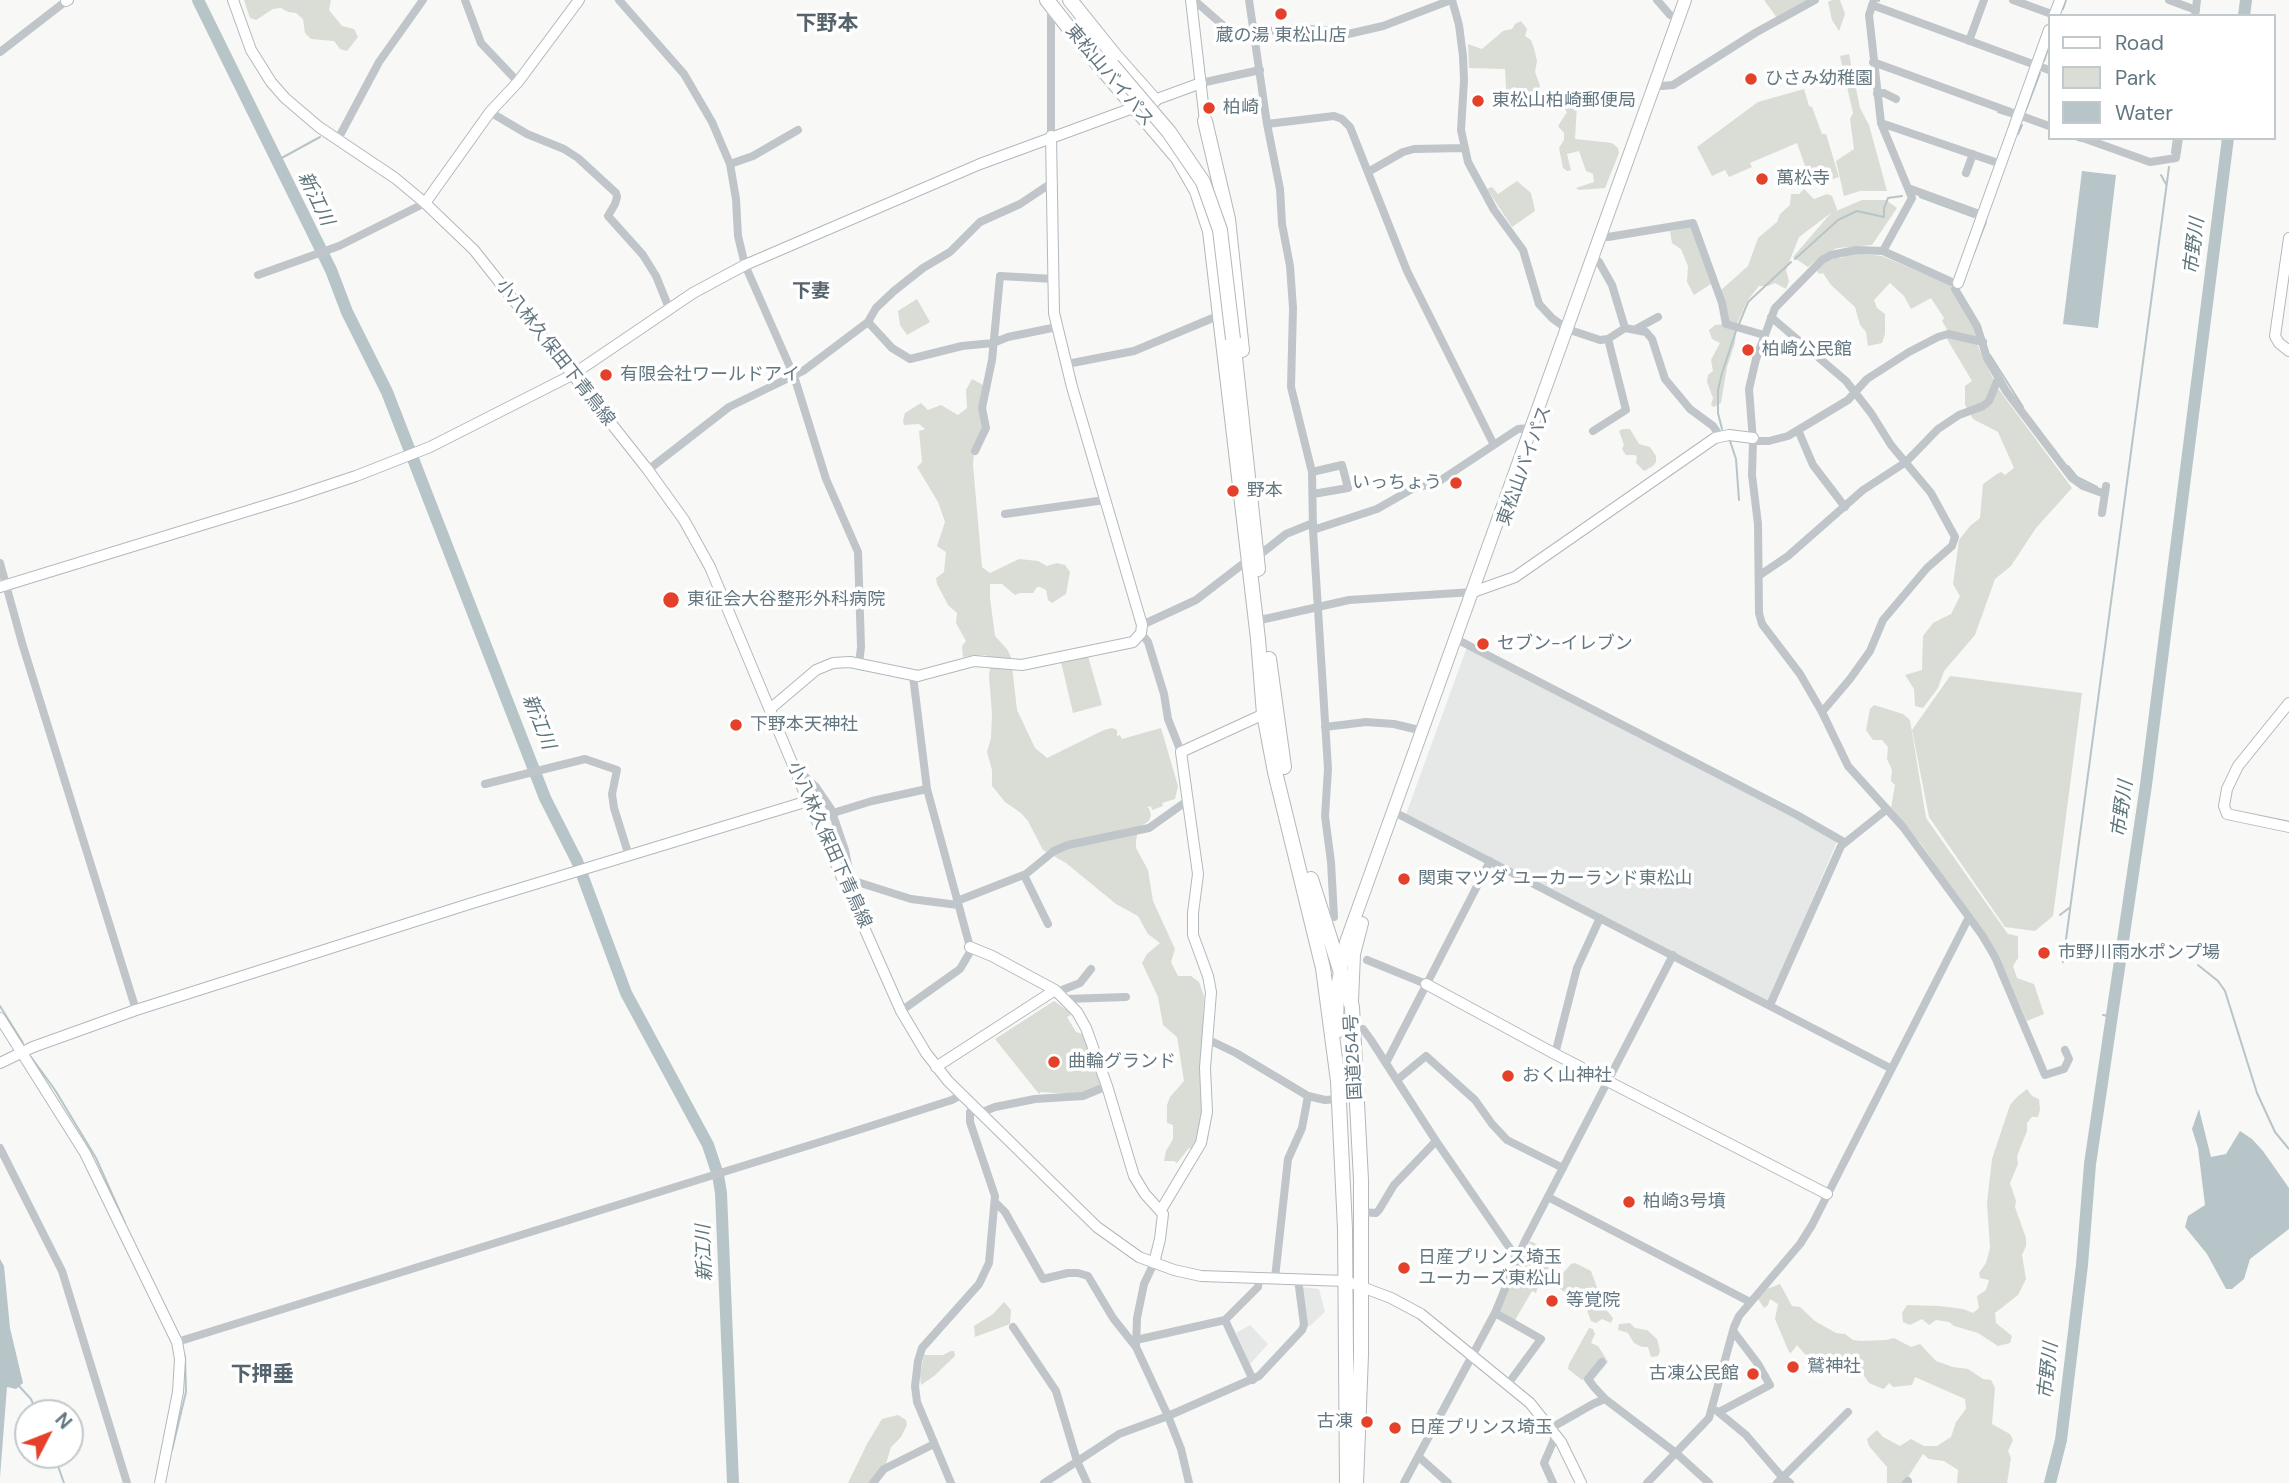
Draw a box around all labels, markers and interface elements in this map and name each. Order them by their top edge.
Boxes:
marker: 蔵の湯 東松山店 [1273,6,1289,22]
district label: 下野本 [796,11,858,37]
legend [2048,14,2275,140]
street label: 東松山バイパス [1060,21,1158,131]
place label: 蔵の湯 東松山店 [1216,25,1346,47]
text: Road [2115,29,2164,57]
text: Park [2115,64,2156,92]
place label: ひさみ幼稚園 [1765,68,1873,90]
marker: ひさみ幼稚園 [1743,71,1759,87]
place label: 東松山柏崎郵便局 [1492,90,1636,112]
marker: 東松山柏崎郵便局 [1470,93,1486,109]
place label: 柏崎 [1223,97,1259,119]
text: Water [2115,99,2173,127]
marker: 柏崎 [1201,100,1217,116]
water label: 新江川 [292,168,338,230]
place label: 萬松寺 [1776,168,1830,190]
marker: 萬松寺 [1754,171,1770,187]
water label: 市野川 [2180,216,2210,276]
street label: 小八林久保田下青鳥線 [491,275,619,431]
district label: 下妻 [792,281,830,303]
place label: 柏崎公民館 [1762,339,1852,361]
marker: 柏崎公民館 [1740,342,1756,358]
place label: 有限会社ワールドアイ [620,364,800,386]
marker: 有限会社ワールドアイ [598,367,614,383]
street label: 東松山バイパス [1493,403,1557,529]
place label: いっちょう [1352,472,1442,494]
marker: いっちょう [1448,475,1464,491]
place label: 野本 [1247,480,1283,502]
marker: 野本 [1225,483,1241,499]
place label: 東征会大谷整形外科病院 [687,589,885,611]
marker: 東征会大谷整形外科病院 [661,590,681,610]
place label: セブン-イレブン [1497,633,1633,655]
marker: セブン-イレブン [1475,636,1491,652]
water label: 新江川 [517,691,559,753]
place label: 下野本天神社 [750,714,858,736]
marker: 下野本天神社 [728,717,744,733]
street label: 小八林久保田下青鳥線 [783,758,875,932]
water label: 市野川 [2108,779,2138,839]
place label: 関東マツダ ユーカーランド東松山 [1418,868,1693,890]
marker: 関東マツダ ユーカーランド東松山 [1396,871,1412,887]
place label: 市野川雨水ポンプ場 [2058,942,2220,964]
marker: 市野川雨水ポンプ場 [2036,945,2052,961]
street label: 国道254号 [1341,1013,1367,1101]
place label: 曲輪グランド [1068,1051,1176,1073]
marker: 曲輪グランド [1046,1054,1062,1070]
place label: おく山神社 [1522,1065,1612,1087]
marker: おく山神社 [1500,1068,1516,1084]
place label: 柏崎3号墳 [1643,1191,1726,1213]
marker: 柏崎3号墳 [1621,1194,1637,1210]
water label: 新江川 [693,1224,717,1282]
place label: 日産プリンス埼玉 ユーカーズ東松山 [1418,1247,1562,1290]
marker: 日産プリンス埼玉 ユーカーズ東松山 [1396,1260,1412,1276]
place label: 等覚院 [1566,1290,1620,1312]
marker: 等覚院 [1544,1293,1560,1309]
water label: 市野川 [2035,1341,2063,1401]
place label: 鷲神社 [1807,1356,1861,1378]
marker: 鷲神社 [1785,1359,1801,1375]
district label: 下押垂 [231,1362,293,1388]
place label: 古凍公民館 [1649,1363,1739,1385]
marker: 古凍公民館 [1745,1366,1761,1382]
north arrow [14,1399,84,1469]
text: N [50,1407,77,1434]
place label: 古凍 [1317,1411,1353,1433]
marker: 古凍 [1359,1414,1375,1430]
place label: 日産プリンス埼玉 [1409,1417,1553,1439]
marker: 日産プリンス埼玉 [1387,1420,1403,1436]

